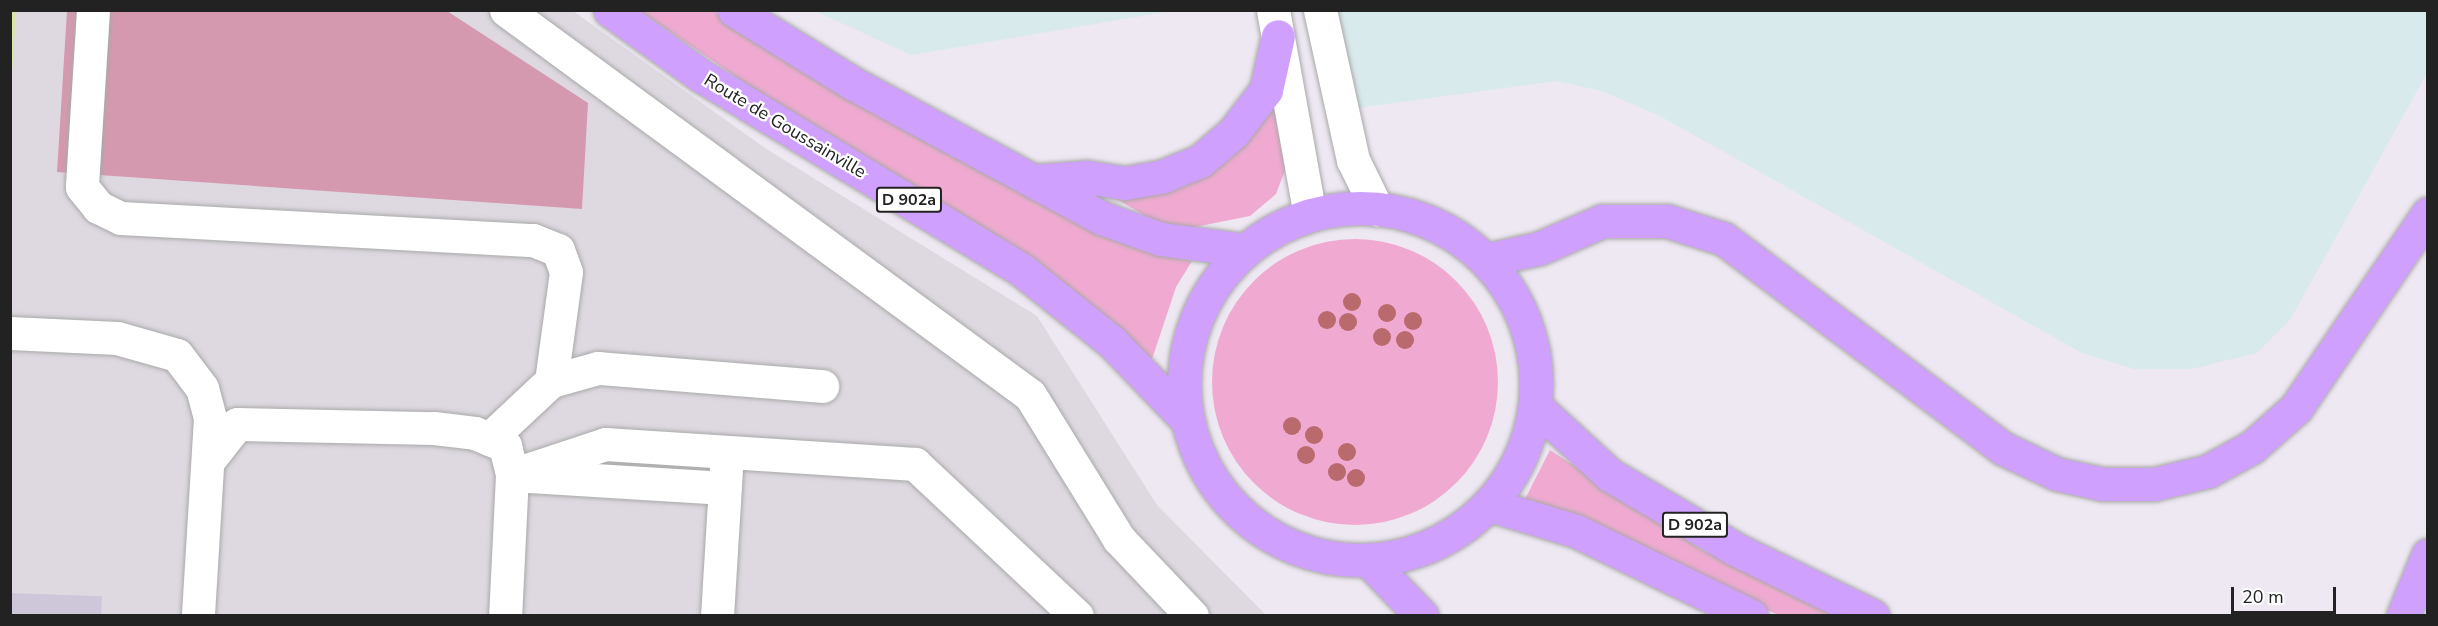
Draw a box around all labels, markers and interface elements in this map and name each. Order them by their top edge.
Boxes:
street label: Route de Goussainville [700,69,870,183]
road number: D 902a [874,187,944,213]
road number: D 902a [1660,512,1730,538]
scale bar [2234,575,2339,613]
text: 20 m [2242,585,2284,609]

